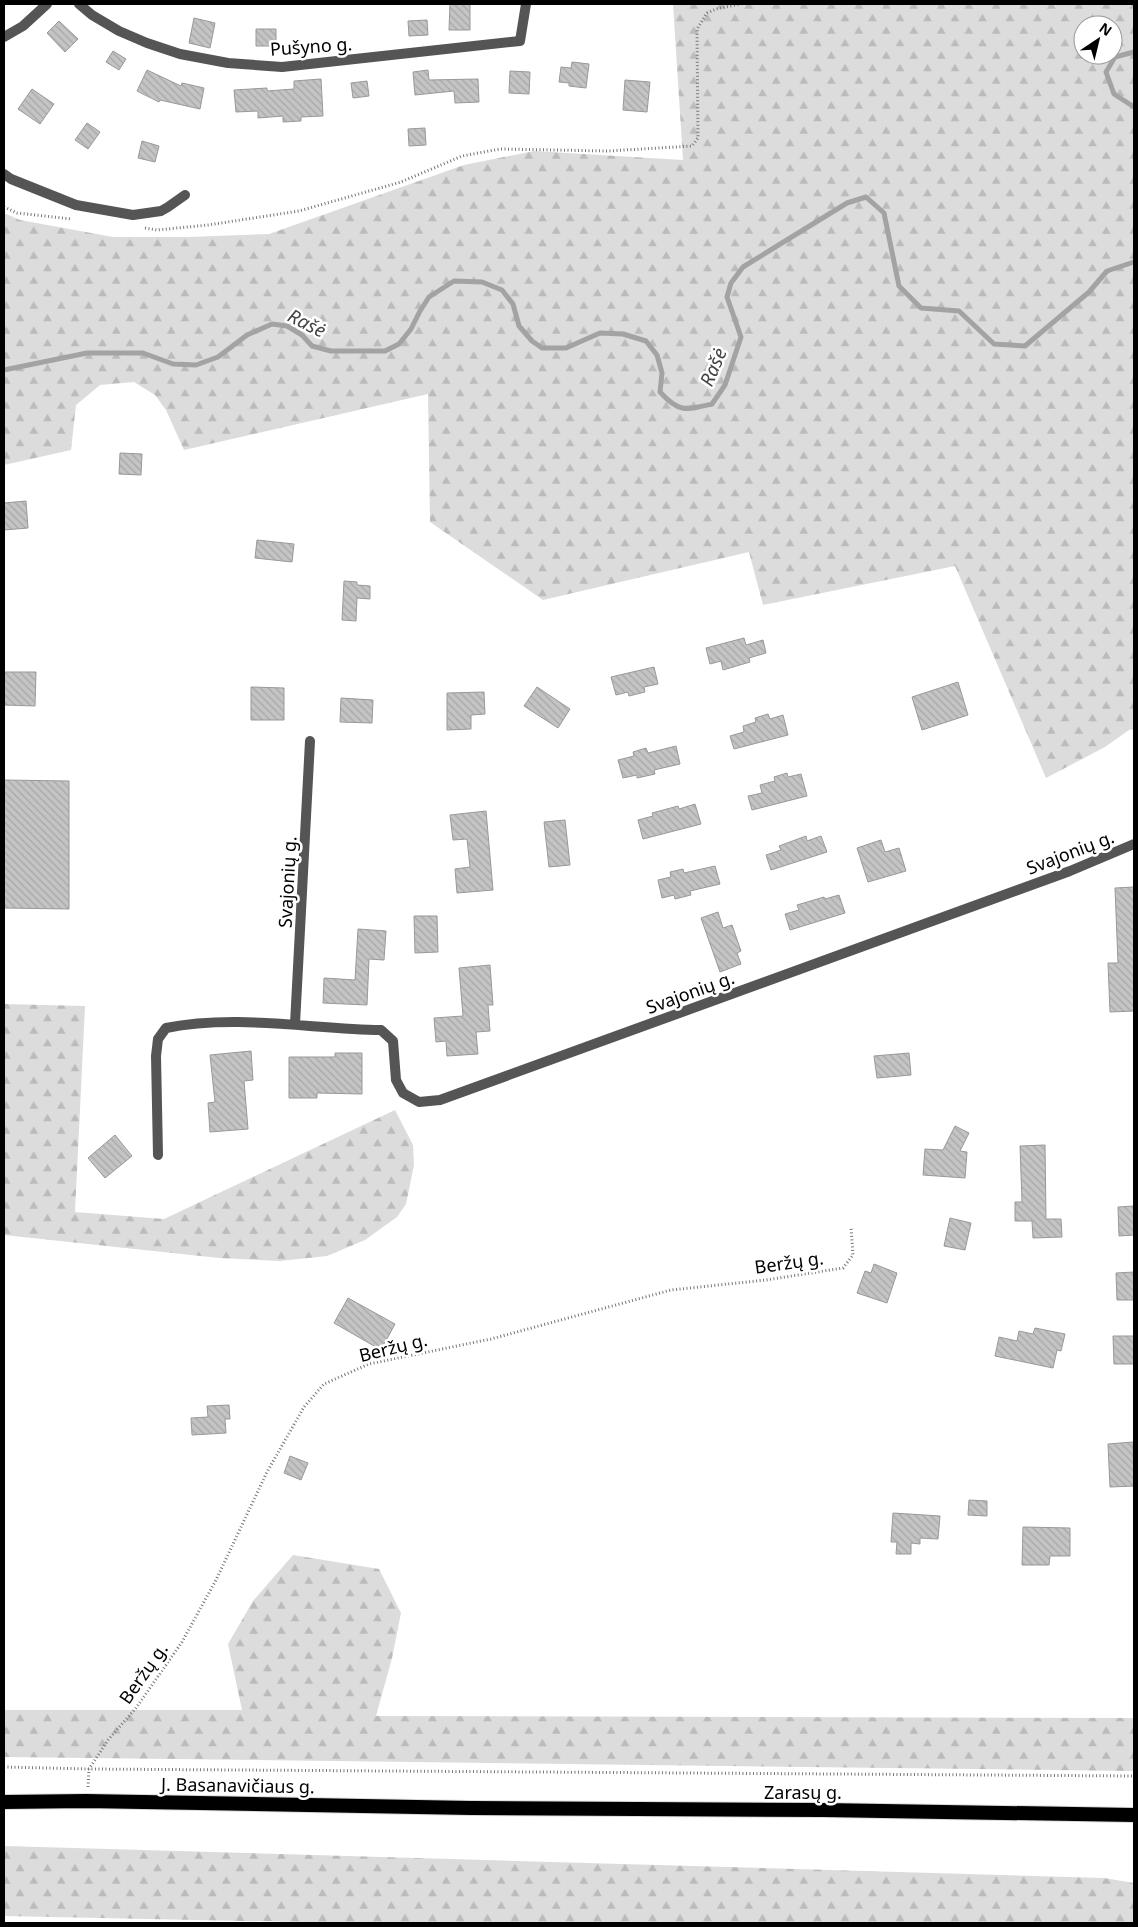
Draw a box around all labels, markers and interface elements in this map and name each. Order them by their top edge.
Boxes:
north arrow [1073,15,1123,65]
text: N [1096,18,1116,40]
street label: Pušyno g. [269,31,353,61]
water label: Rašė [284,302,330,344]
water label: Rašė [693,344,733,390]
street label: Svajonių g. [1023,824,1117,880]
street label: Svajonių g. [273,835,301,929]
street label: Svajonių g. [643,965,737,1019]
street label: Beržų g. [753,1245,825,1279]
street label: Beržų g. [356,1327,430,1367]
street label: Beržų g. [113,1638,173,1708]
street label: J. Basanavičiaus g. [159,1772,315,1798]
street label: Zarasų g. [764,1780,842,1804]

